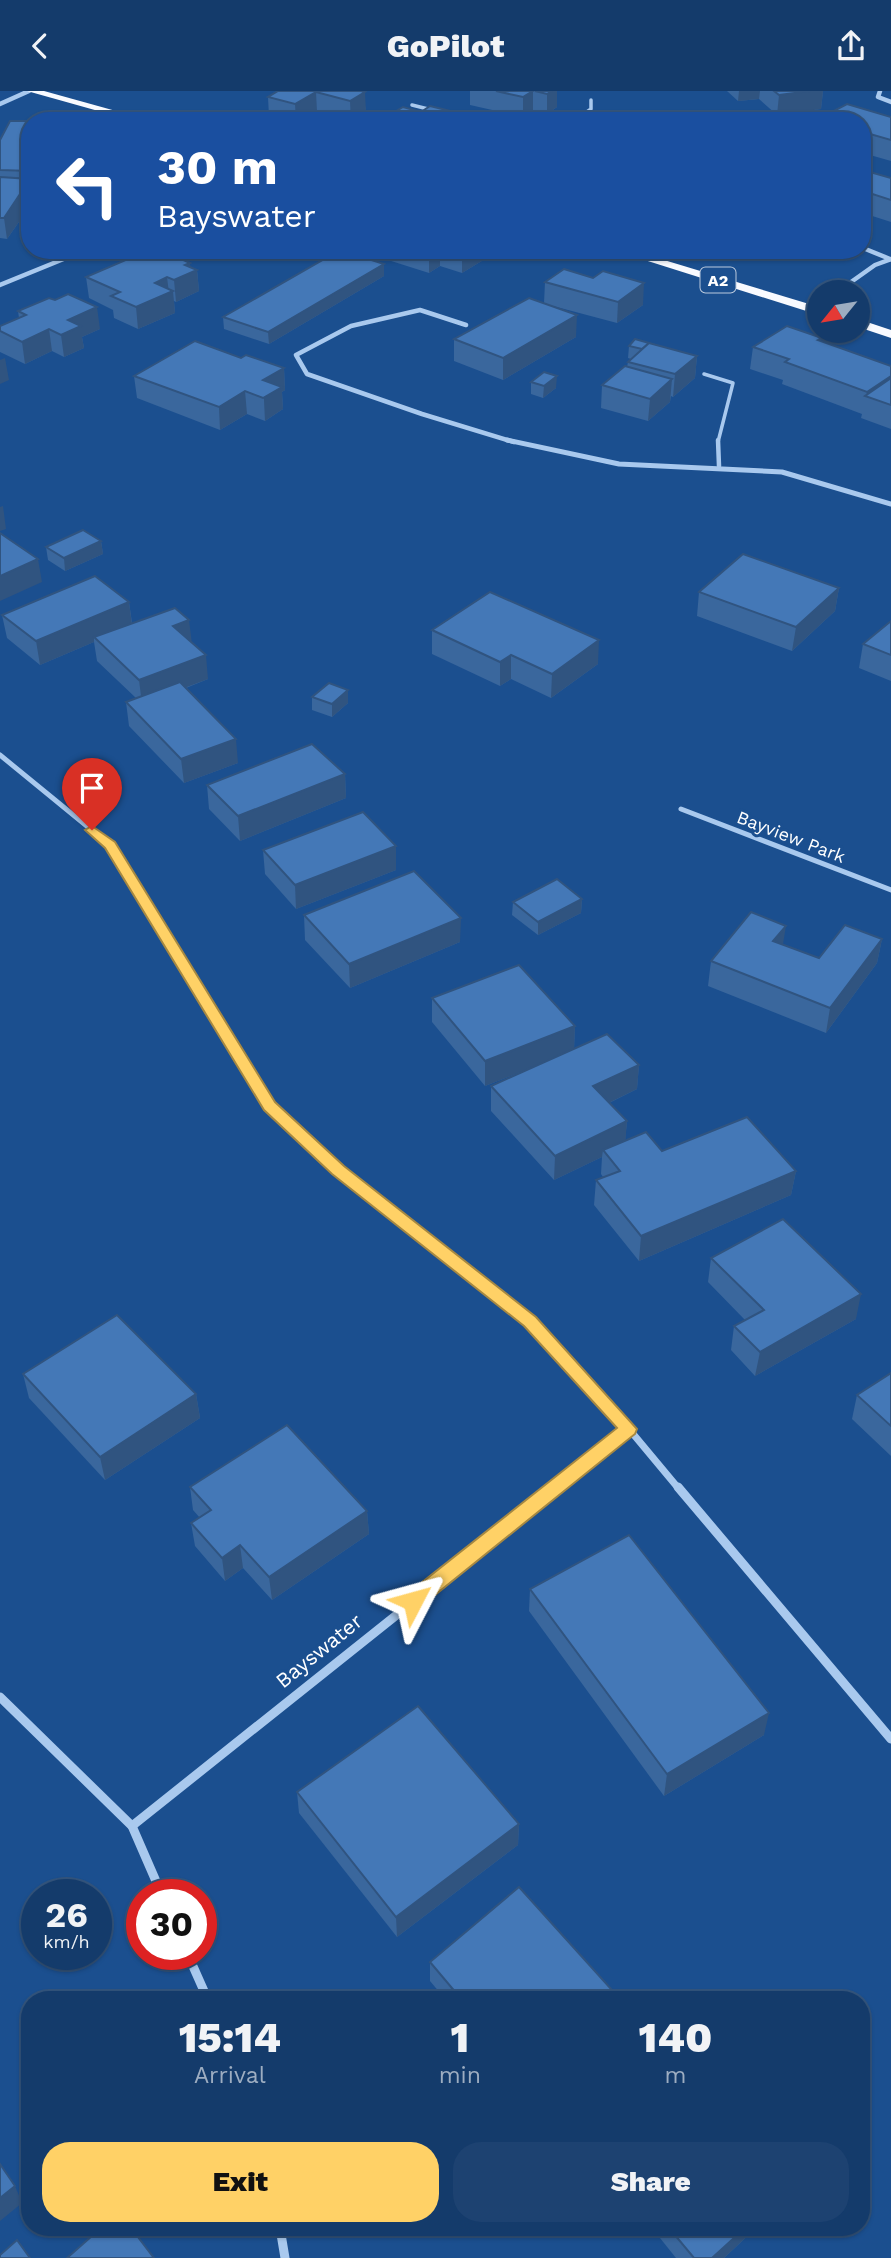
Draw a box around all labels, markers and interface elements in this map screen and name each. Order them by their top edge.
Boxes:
icon: back [21,27,59,65]
text: GoPilot [387,27,504,65]
icon: share [832,27,870,65]
text: 30 m [157,138,278,196]
icon: left [42,140,133,231]
text: Bayswater [157,197,316,235]
road number: A2 [700,267,736,293]
north arrow [807,280,870,343]
map controls [807,280,870,343]
pin [62,758,122,830]
icon: arrive [73,769,111,807]
street label: Bayview Park [734,806,848,867]
position arrow [376,1564,450,1638]
street label: Bayswater [270,1608,367,1693]
speed limit sign: 30 [126,1879,217,1970]
text: 26 [45,1894,88,1936]
text: km/h [43,1931,90,1952]
text: 15:14 [179,2013,281,2062]
text: 1 [450,2013,469,2062]
text: 140 [639,2013,712,2062]
text: Arrival [194,2062,266,2089]
text: min [439,2062,481,2089]
text: m [664,2062,686,2089]
button: Exit [42,2142,439,2222]
button: Share [453,2142,849,2222]

